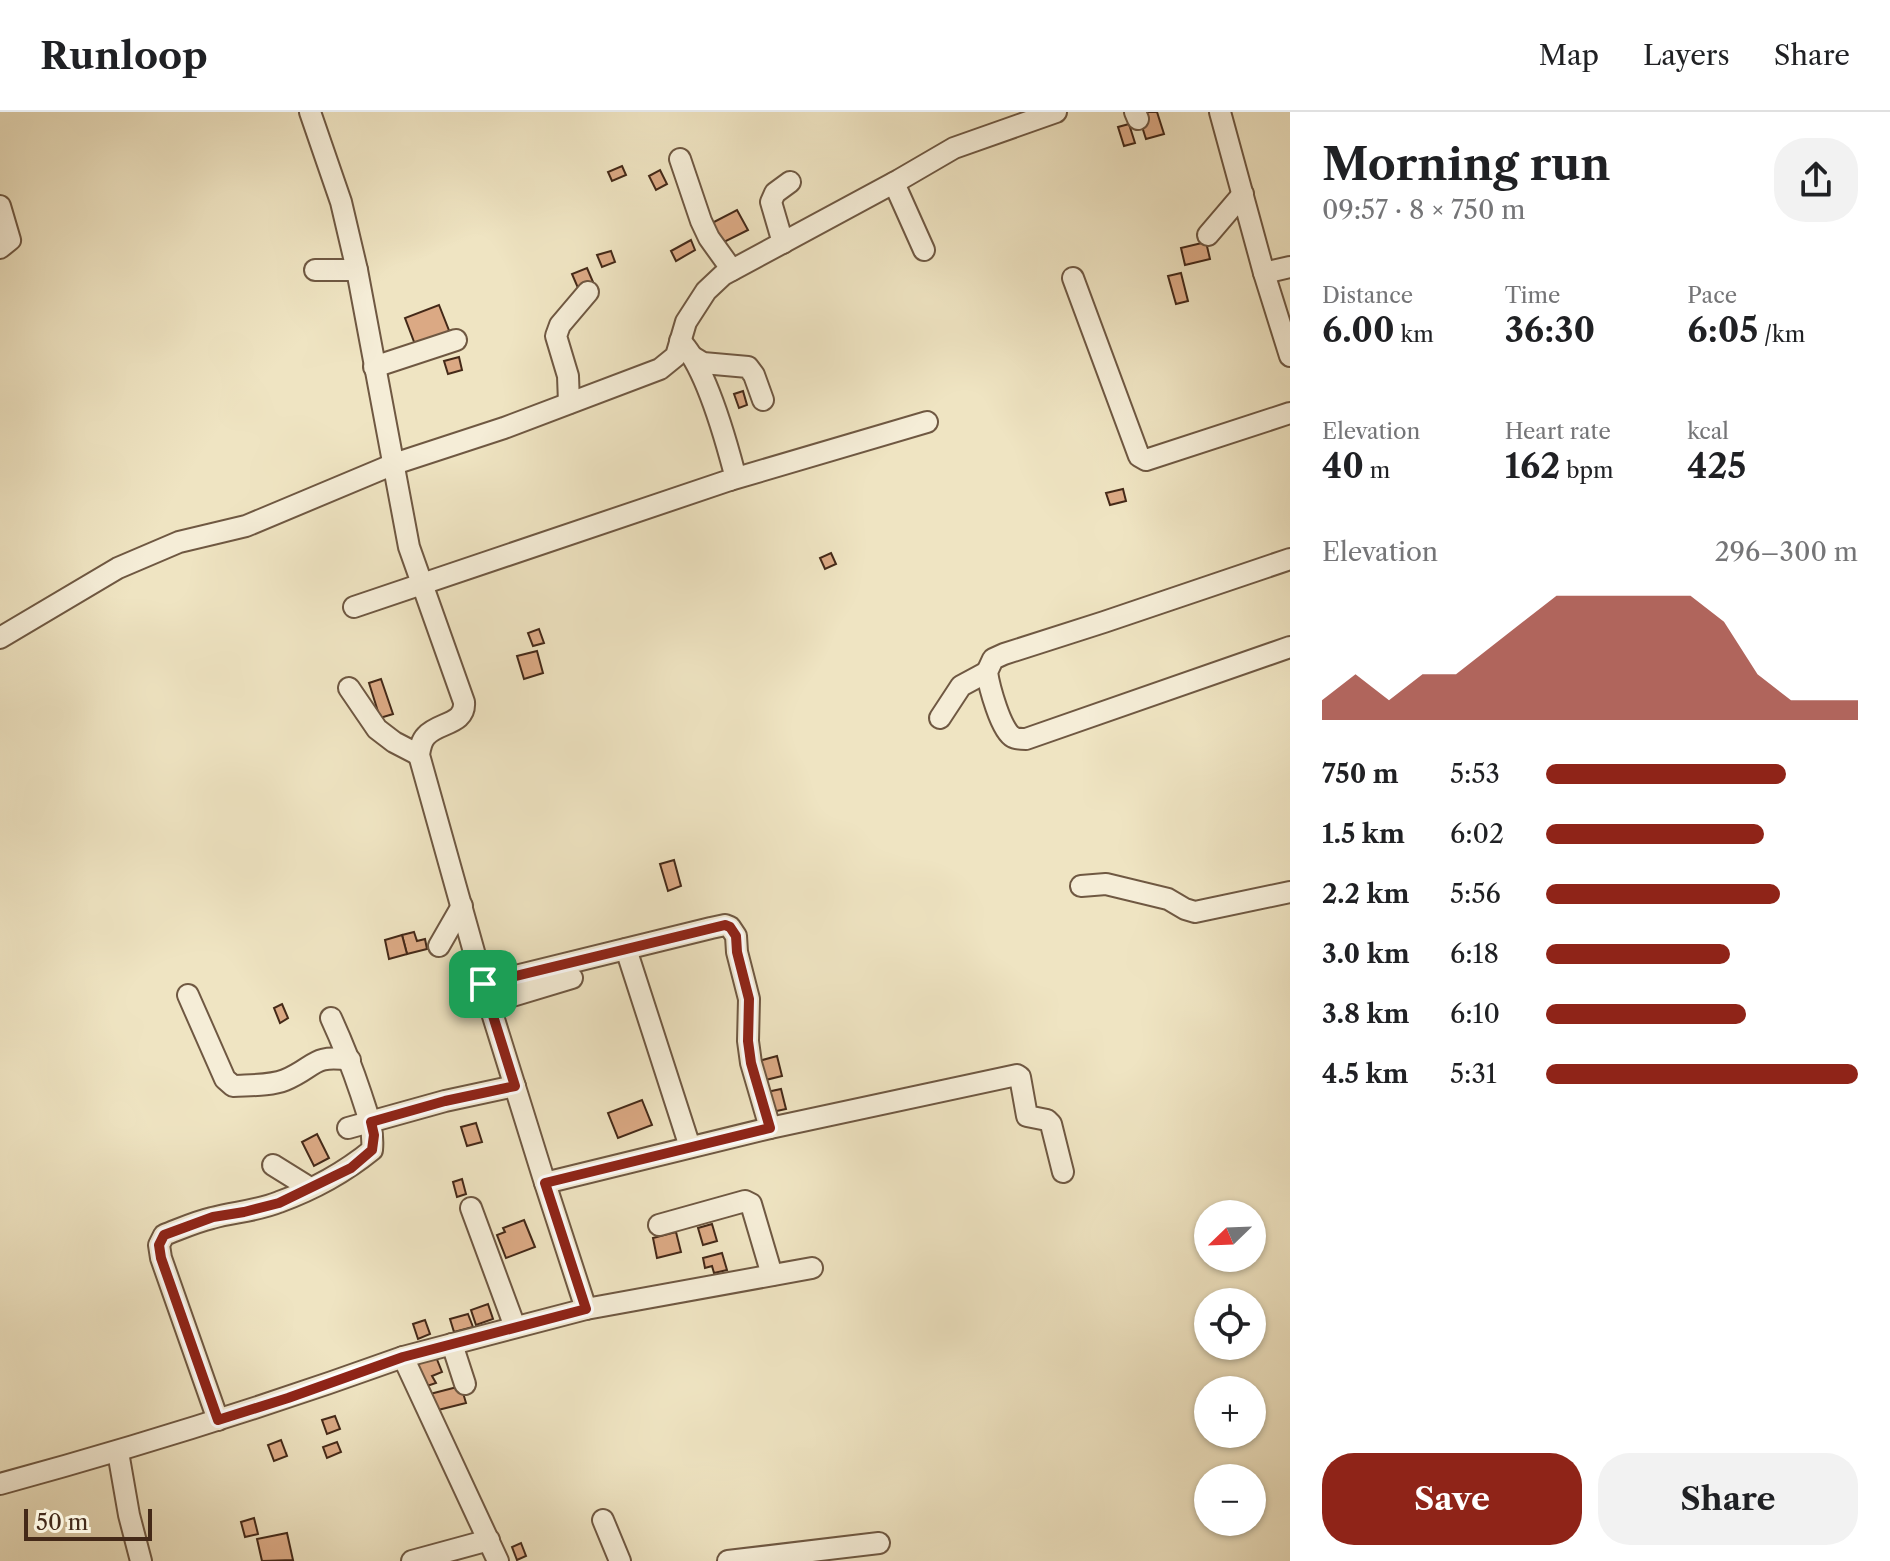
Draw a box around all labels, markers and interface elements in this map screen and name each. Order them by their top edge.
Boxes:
text: Runloop [40,32,208,79]
text: Map [1539,38,1599,72]
text: Layers [1643,38,1730,72]
text: Share [1774,38,1850,72]
text: Morning run [1322,137,1611,191]
button: share [1774,138,1858,222]
text: 09:57 · 8 × 750 m [1322,194,1526,226]
text: Distance [1322,282,1413,309]
text: Time [1505,282,1560,309]
text: Pace [1687,282,1737,309]
text: 6.00 [1322,309,1395,351]
text: 36:30 [1505,309,1595,351]
text: 6:05 [1687,309,1758,351]
text: km [1395,321,1434,348]
text: /km [1758,321,1805,348]
text: Elevation [1322,418,1420,445]
text: Heart rate [1505,418,1611,445]
text: kcal [1687,418,1729,445]
text: 40 [1322,445,1364,487]
text: 162 [1505,445,1560,487]
text: 425 [1687,445,1746,487]
text: m [1364,457,1390,484]
text: bpm [1560,457,1614,484]
text: Elevation [1322,536,1438,568]
text: 296–300 m [1715,536,1858,568]
text: 750 m [1322,758,1399,790]
text: 5:53 [1450,758,1500,790]
text: 1.5 km [1322,818,1405,850]
text: 6:02 [1450,818,1504,850]
text: 2.2 km [1322,878,1409,910]
text: 5:56 [1450,878,1501,910]
text: 3.0 km [1322,938,1410,970]
text: 6:18 [1450,938,1499,970]
pin [449,950,517,1018]
icon: arrive [461,962,505,1006]
text: 3.8 km [1322,998,1409,1030]
text: 6:10 [1450,998,1500,1030]
text: 4.5 km [1322,1058,1409,1090]
text: 5:31 [1450,1058,1497,1090]
north arrow [1194,1200,1266,1272]
map controls [1194,1200,1266,1536]
button: locate [1194,1288,1266,1360]
button: + [1194,1376,1266,1448]
button: Save [1322,1453,1582,1545]
button: Share [1598,1453,1858,1545]
button: − [1194,1464,1266,1536]
scale bar [24,1505,152,1541]
text: 50 m [36,1509,88,1536]

